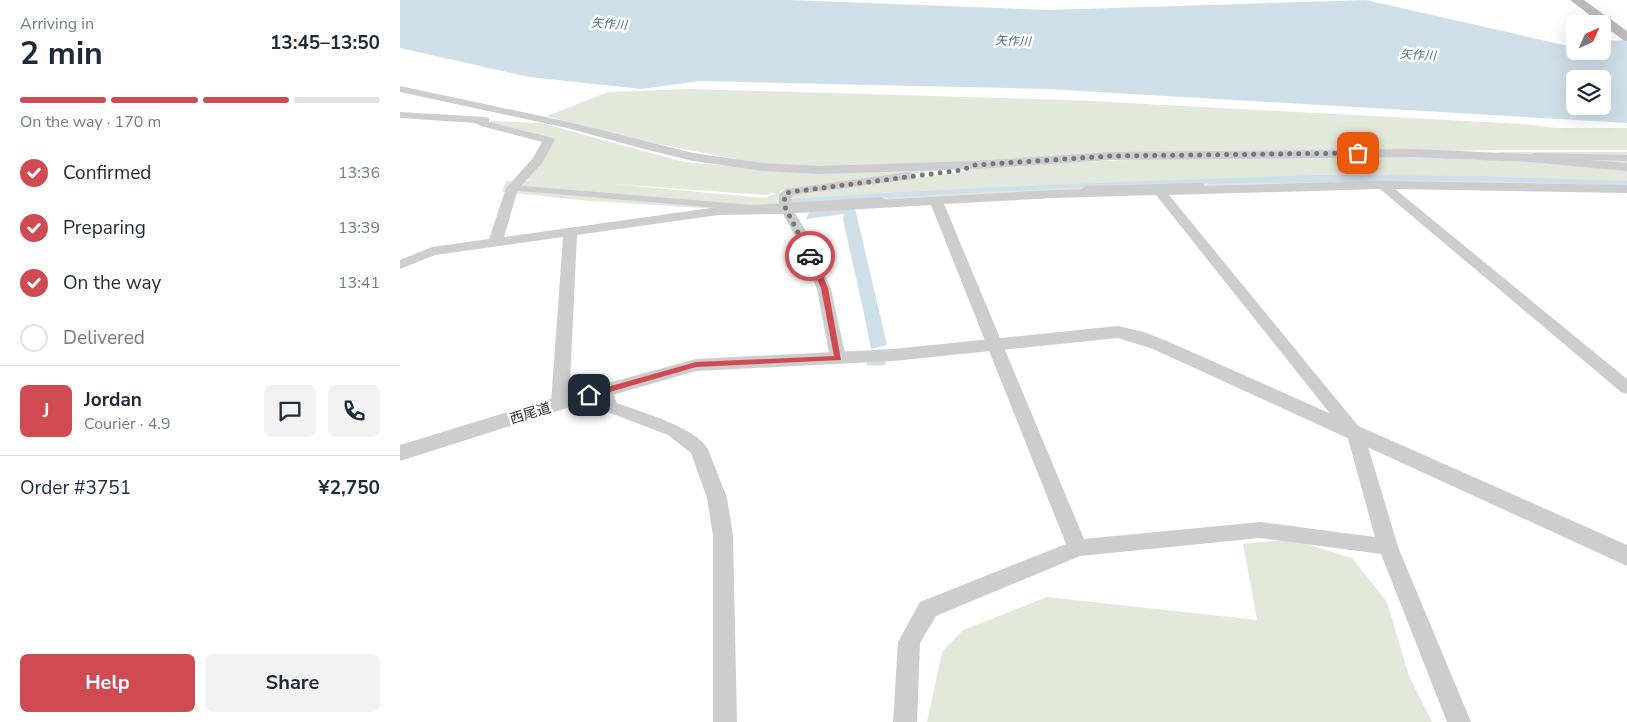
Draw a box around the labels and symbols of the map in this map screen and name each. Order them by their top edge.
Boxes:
water label: 矢作川 [590,15,630,33]
north arrow [1566,15,1611,60]
water label: 矢作川 [995,32,1033,50]
water label: 矢作川 [1400,46,1438,64]
pin [1337,132,1379,174]
courier [785,231,835,281]
pin [568,374,610,416]
street label: 西尾道 [507,398,553,429]

